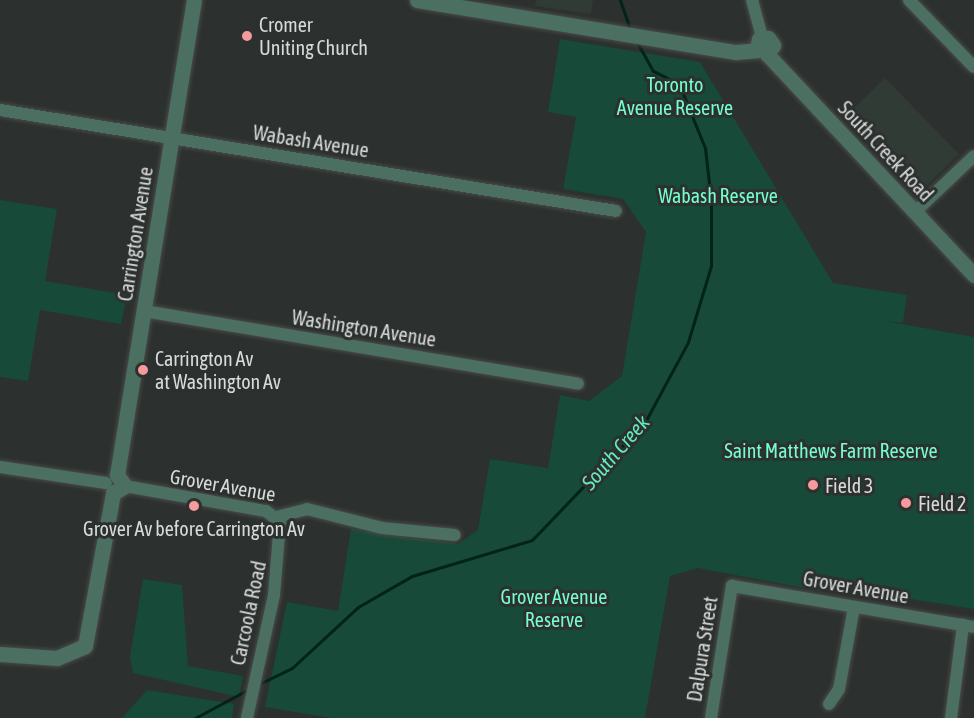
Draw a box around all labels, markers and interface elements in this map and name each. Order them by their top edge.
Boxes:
place label: Cromer Uniting Church [259,13,368,60]
marker: Cromer Uniting Church [240,29,254,43]
park label: Toronto Avenue Reserve [617,73,733,120]
street label: South Creek Road [833,96,939,206]
street label: Wabash Avenue [251,120,371,162]
street label: Carrington Avenue [113,165,157,303]
park label: Wabash Reserve [658,183,778,207]
street label: Washington Avenue [290,305,438,351]
place label: Carrington Av at Washington Av [155,346,281,393]
marker: Carrington Av at Washington Av [136,363,150,377]
water label: South Creek [576,409,654,495]
park label: Saint Matthews Farm Reserve [724,438,938,462]
street label: Grover Avenue [168,464,278,506]
place label: Field 3 [825,473,873,497]
marker: Field 3 [806,478,820,492]
place label: Field 2 [918,491,966,515]
marker: Field 2 [899,496,913,510]
marker: Grover Av before Carrington Av [187,499,201,513]
place label: Grover Av before Carrington Av [83,516,305,540]
street label: Carcoola Road [225,559,271,667]
street label: Grover Avenue [801,566,911,608]
park label: Grover Avenue Reserve [501,585,607,632]
street label: Dalpura Street [682,595,722,703]

